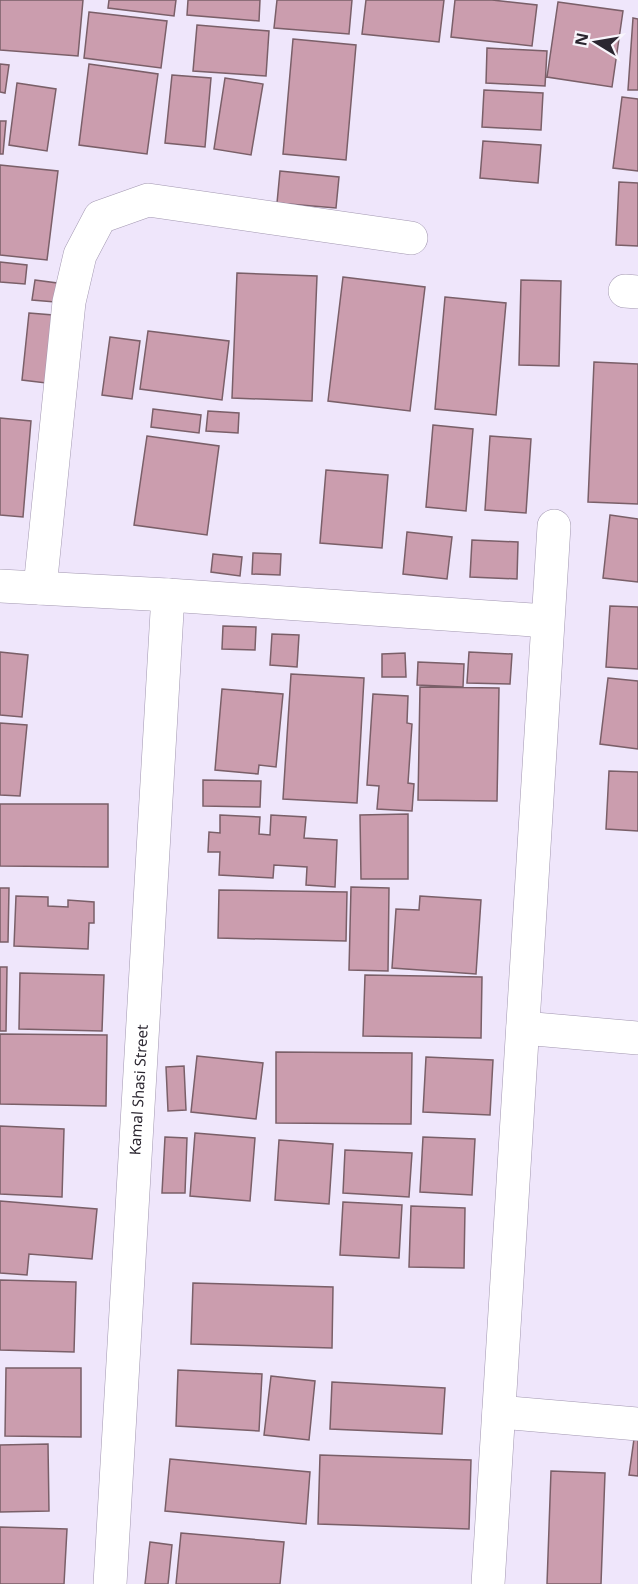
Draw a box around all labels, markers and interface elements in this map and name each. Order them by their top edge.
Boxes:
north arrow [566,12,626,72]
text: N [569,31,593,48]
street label: Kamal Shasi Street [124,1023,152,1156]

